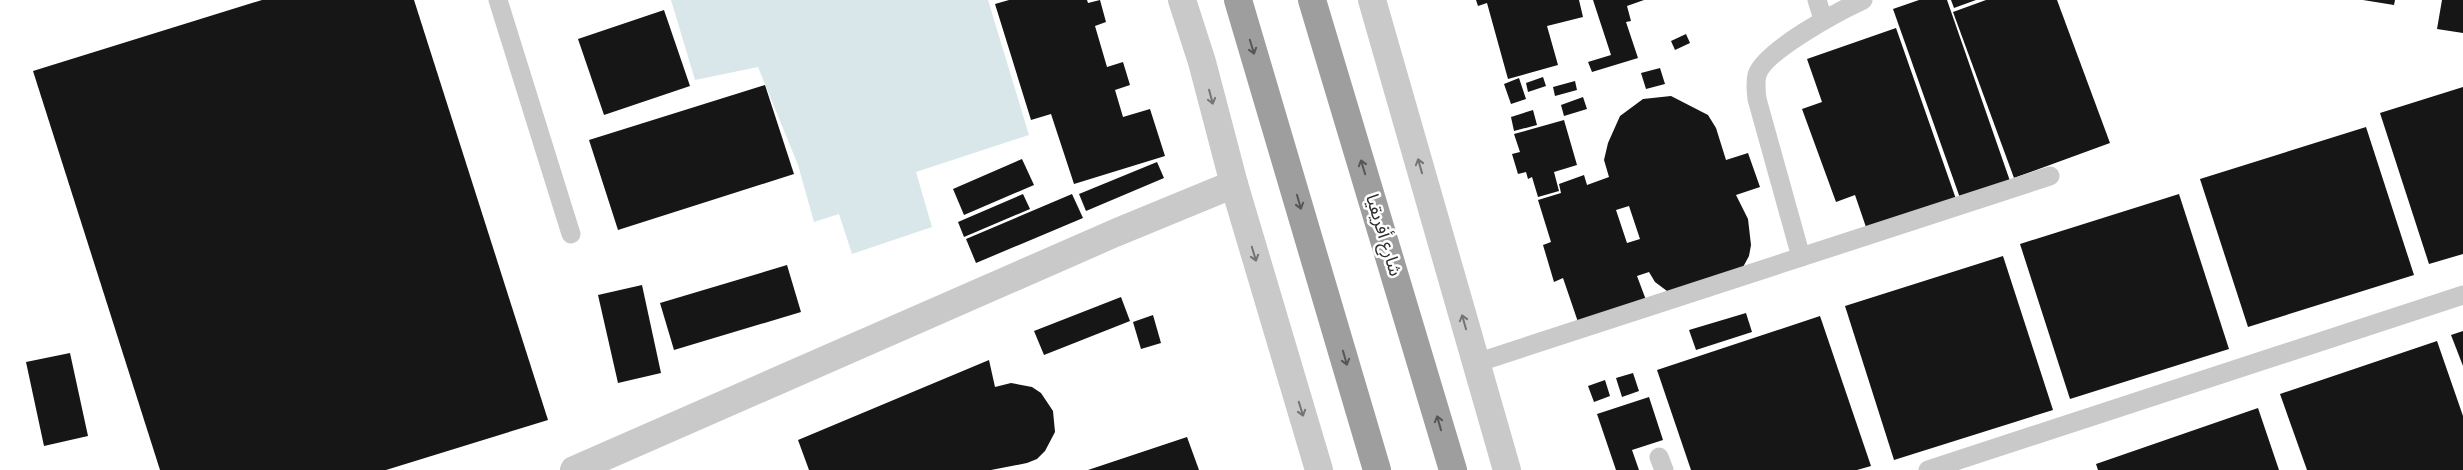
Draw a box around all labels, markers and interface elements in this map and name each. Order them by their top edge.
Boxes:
one-way arrow [1248,38,1258,54]
one-way arrow [1207,89,1216,105]
one-way arrow [1414,158,1424,174]
one-way arrow [1358,160,1367,175]
street label: شارع أفريقيا [1358,191,1409,280]
one-way arrow [1294,194,1304,210]
one-way arrow [1250,245,1260,261]
one-way arrow [1459,315,1468,331]
one-way arrow [1340,350,1350,366]
one-way arrow [1296,401,1306,417]
one-way arrow [1434,416,1444,432]

